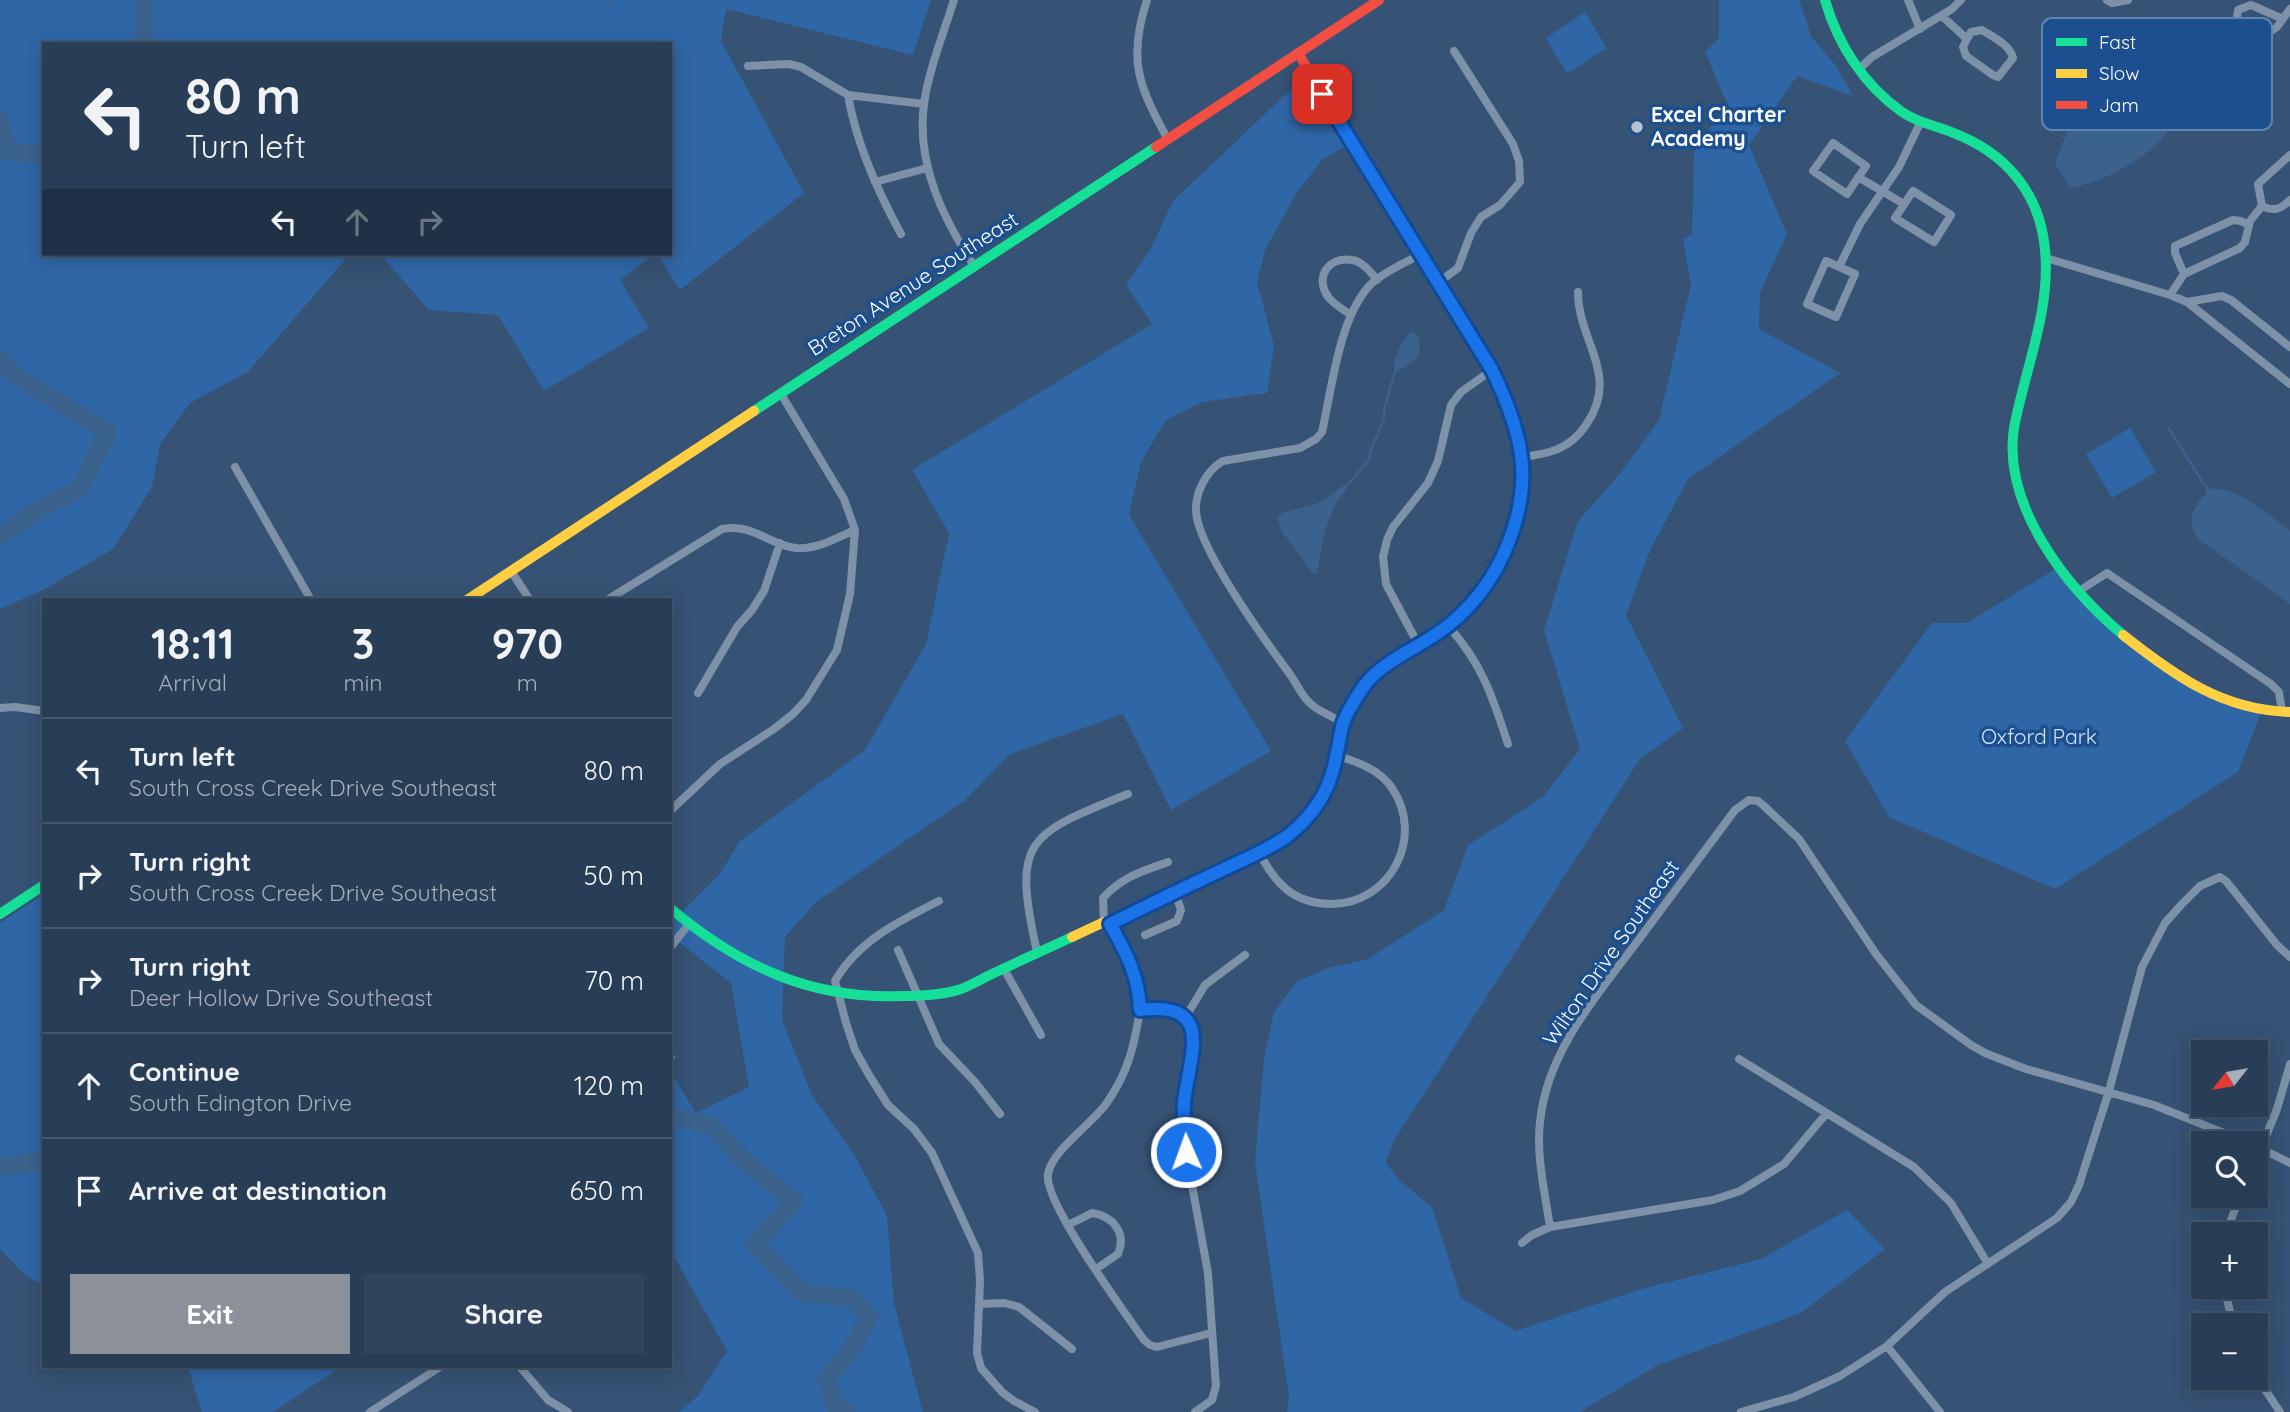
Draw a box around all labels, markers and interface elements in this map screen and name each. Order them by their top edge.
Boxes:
legend [2042,18,2272,130]
text: Fast [2099,30,2136,54]
text: Slow [2099,61,2140,85]
pin [1292,64,1352,124]
text: 80 m [185,65,301,126]
icon: left [70,70,161,161]
icon: arrive [1303,75,1341,113]
text: Jam [2099,93,2139,117]
place label: Excel Charter Academy [1651,101,1786,151]
marker: Excel Charter Academy [1629,119,1645,135]
text: Turn left [185,126,306,166]
icon: left [265,203,303,241]
icon: ahead [338,203,376,241]
icon: right [411,203,449,241]
street label: Breton Avenue Southeast [802,205,1022,361]
text: 18:11 [151,617,234,670]
text: 3 [352,617,374,670]
text: 970 [492,617,563,670]
text: Arrival [158,668,227,697]
text: min [343,668,383,697]
text: m [517,668,538,697]
park label: Oxford Park [1981,723,2097,749]
text: Turn left [129,740,236,773]
icon: left [70,752,108,790]
text: 80 m [584,754,644,787]
text: South Cross Creek Drive Southeast [129,773,497,802]
text: Turn right [129,845,251,878]
street label: Wilton Drive Southeast [1536,855,1684,1050]
icon: right [70,857,108,895]
text: 50 m [584,859,644,892]
text: South Cross Creek Drive Southeast [129,878,497,907]
text: Turn right [129,950,251,983]
icon: right [70,962,108,1000]
text: 70 m [584,964,644,997]
text: Deer Hollow Drive Southeast [129,983,433,1012]
north arrow [2191,1040,2268,1116]
map controls [2191,1040,2268,1390]
text: Continue [129,1055,240,1088]
icon: ahead [70,1067,108,1105]
text: 120 m [574,1069,644,1102]
text: South Edington Drive [129,1088,352,1117]
position arrow [1149,1115,1223,1189]
button: search [2191,1131,2268,1208]
icon: arrive [70,1172,108,1210]
text: Arrive at destination [129,1174,387,1207]
text: 650 m [570,1174,644,1207]
button: + [2191,1222,2268,1299]
button: Exit [70,1274,350,1354]
button: Share [364,1274,644,1354]
button: − [2191,1313,2268,1390]

